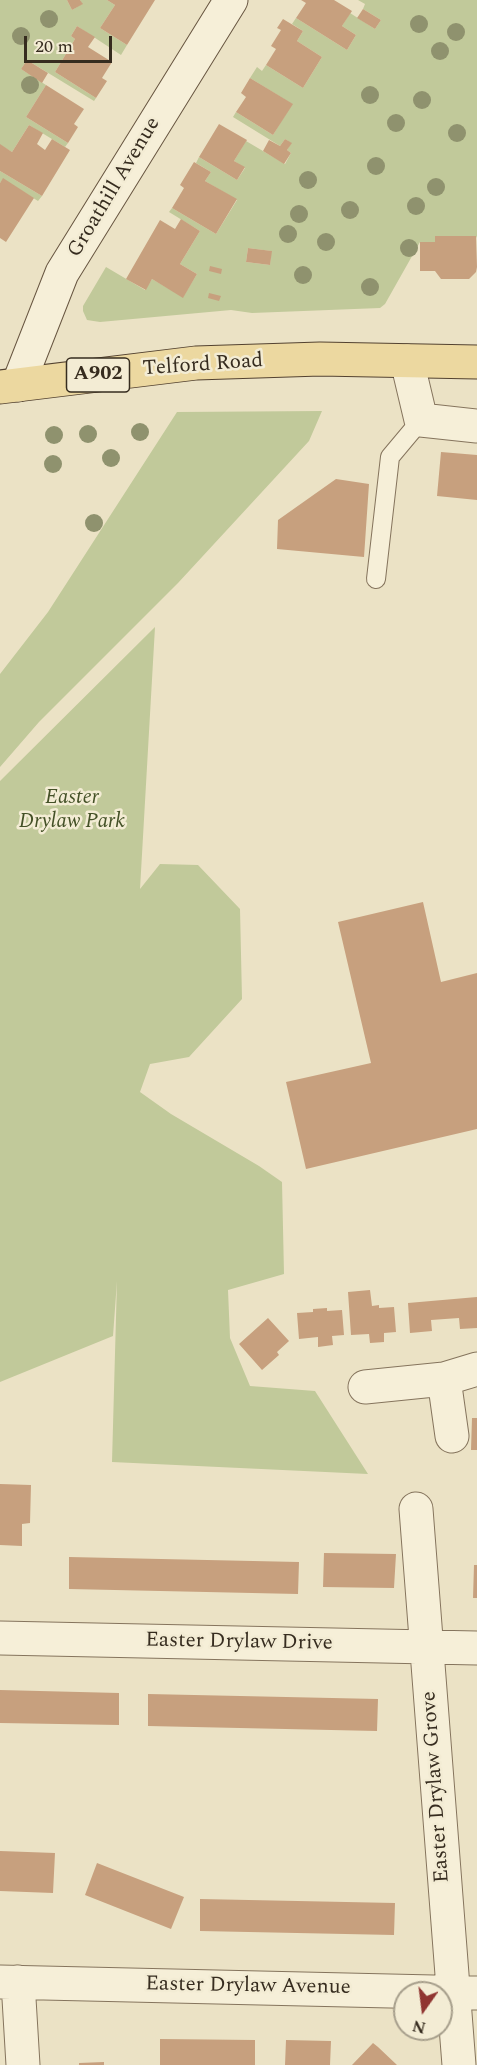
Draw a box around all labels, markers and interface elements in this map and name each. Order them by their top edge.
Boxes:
scale bar [27,24,116,62]
text: 20 m [35,33,73,60]
street label: Groathill Avenue [63,113,167,263]
street label: Telford Road [142,349,264,383]
road number: A902 [66,358,130,392]
park label: Easter Drylaw Park [19,786,125,836]
street label: Easter Drylaw Drive [145,1629,333,1657]
street label: Easter Drylaw Grove [418,1690,456,1884]
street label: Easter Drylaw Avenue [145,1973,351,2001]
north arrow [393,1981,453,2041]
text: N [410,2013,428,2040]

